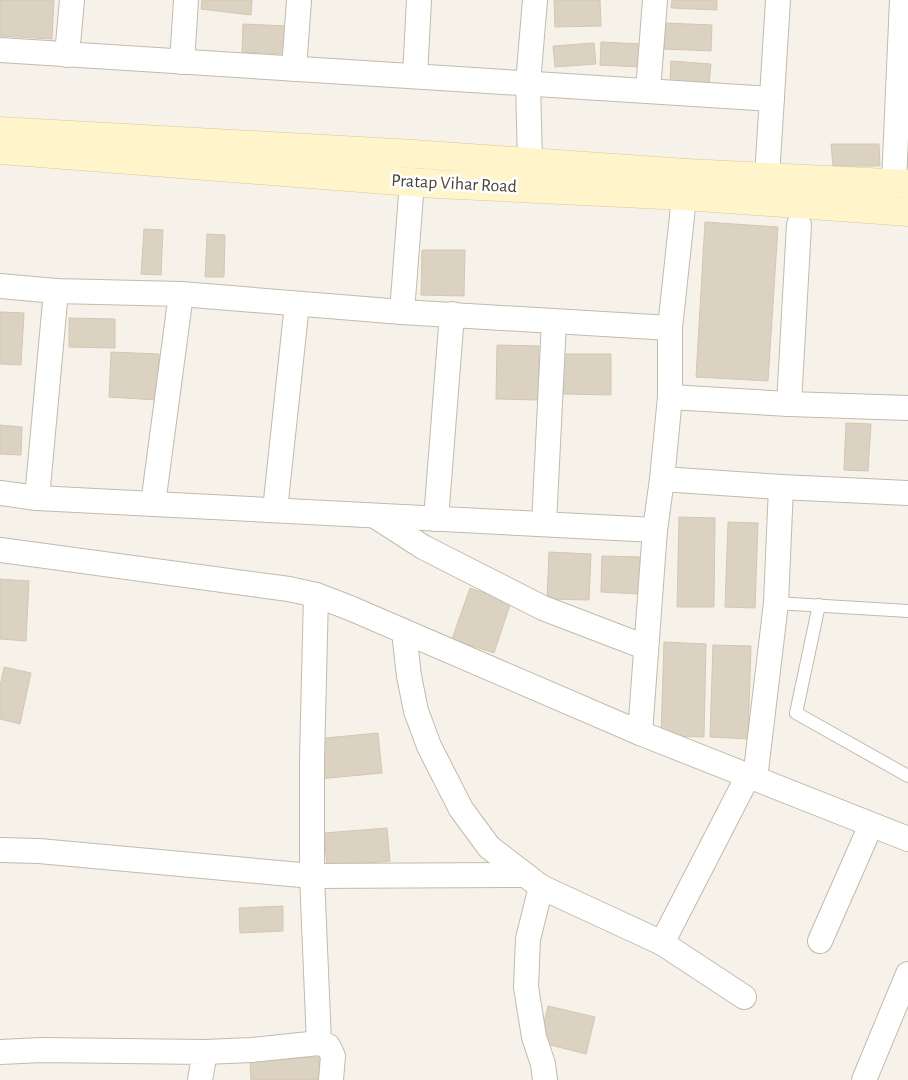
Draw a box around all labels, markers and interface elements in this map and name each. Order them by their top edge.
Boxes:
street label: Pratap Vihar Road [391,172,517,196]

